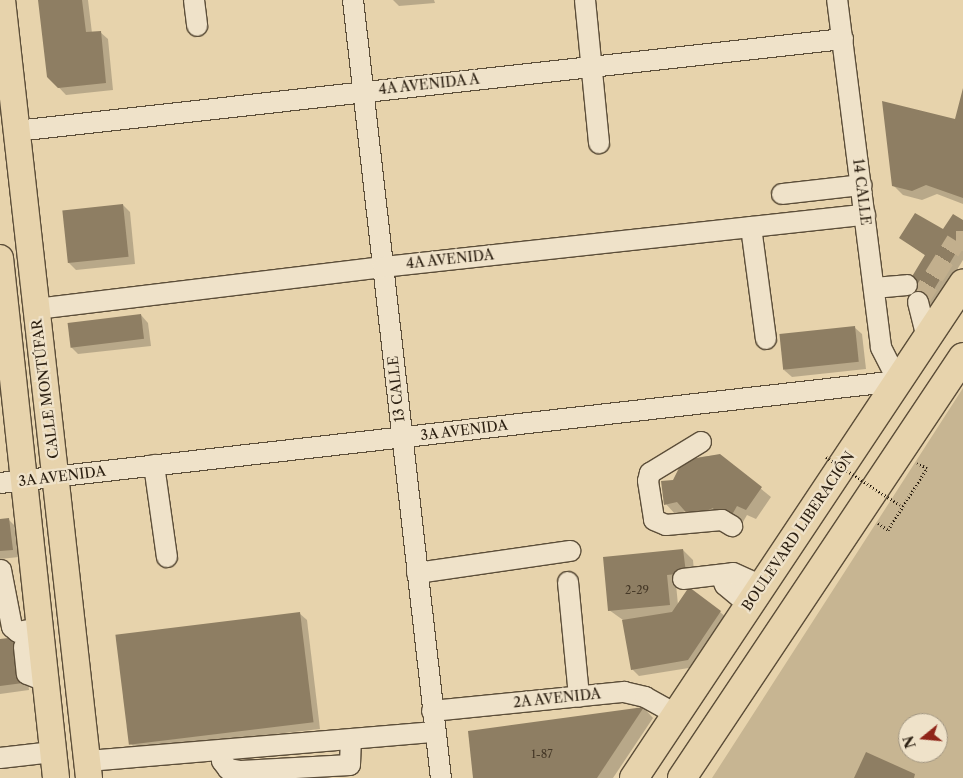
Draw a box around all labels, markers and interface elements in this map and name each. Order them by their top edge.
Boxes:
street label: 4A AVENIDA A [377,70,481,98]
street label: 14 CALLE [850,158,874,226]
street label: 4A AVENIDA [405,246,495,272]
street label: CALLE MONTÚFAR [28,318,62,460]
street label: 13 CALLE [384,355,408,423]
street label: 3A AVENIDA [419,416,509,444]
street label: BOULEVARD LIBERACIÓN [738,448,858,614]
street label: 3A AVENIDA [17,462,107,490]
house number: 2-29 [625,583,649,597]
street label: 2A AVENIDA [512,685,602,711]
north arrow [898,713,948,763]
text: N [899,734,920,751]
house number: 1-87 [531,747,553,761]

